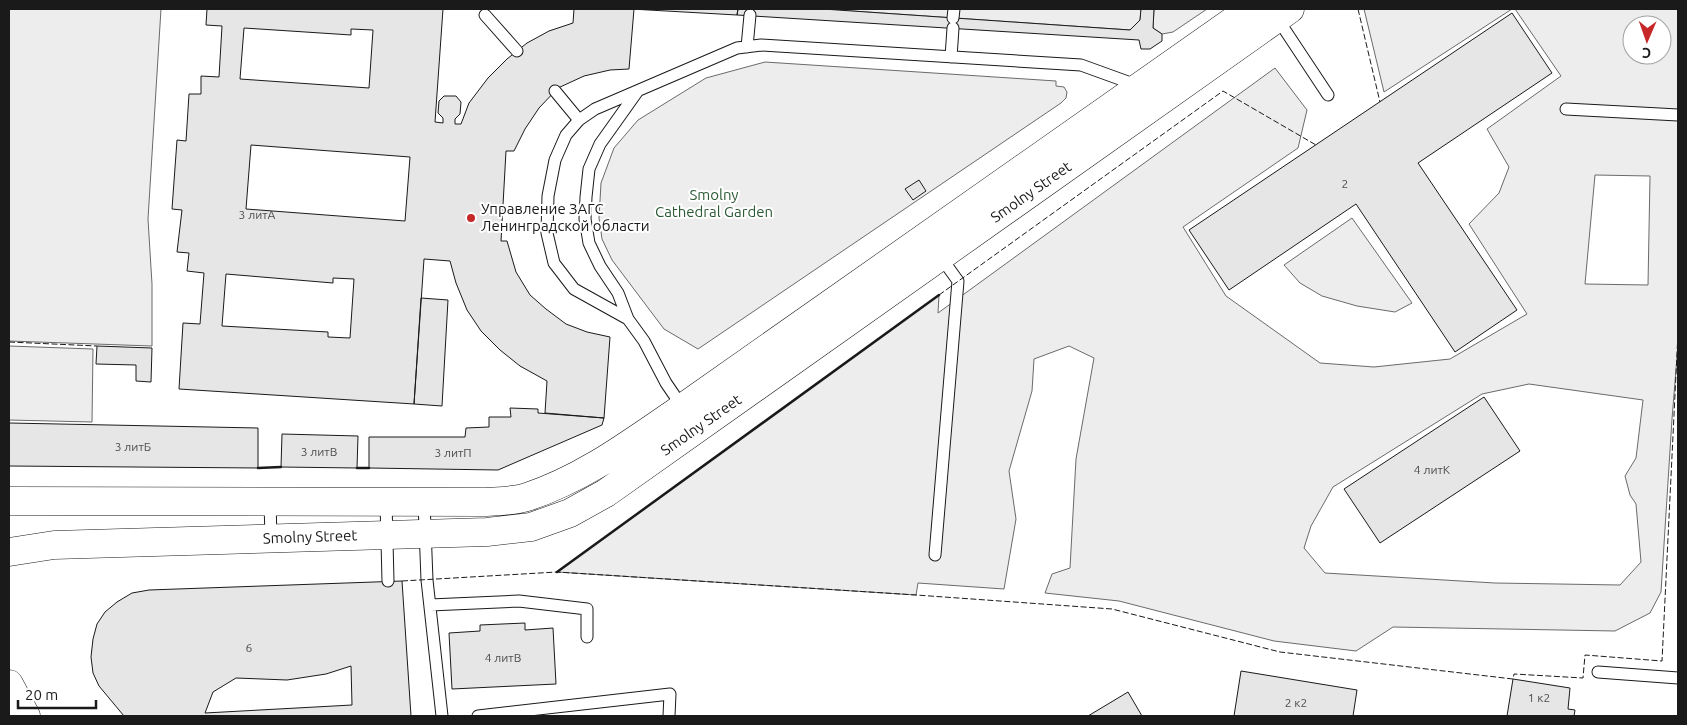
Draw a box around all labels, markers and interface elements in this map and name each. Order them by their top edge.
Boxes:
north arrow [1622,15,1672,65]
text: С [1642,45,1651,61]
street label: Smolny Street [987,157,1074,226]
house number: 2 [1342,177,1348,190]
park label: Smolny Cathedral Garden [655,186,773,220]
place label: Управление ЗАГС Ленинградской области [481,200,650,234]
house number: 3 литА [239,208,276,221]
marker: Управление ЗАГС Ленинградской области [465,212,477,224]
street label: Smolny Street [657,390,744,459]
house number: 3 литБ [115,440,151,453]
house number: 3 литВ [301,445,337,458]
house number: 3 литП [434,446,472,459]
house number: 4 литК [1414,463,1451,476]
street label: Smolny Street [262,526,358,547]
house number: 6 [246,641,253,654]
house number: 4 литВ [485,651,521,664]
scale bar [18,678,95,710]
text: 20 m [25,686,58,703]
house number: 1 к2 [1528,691,1550,704]
house number: 2 к2 [1285,696,1307,709]

